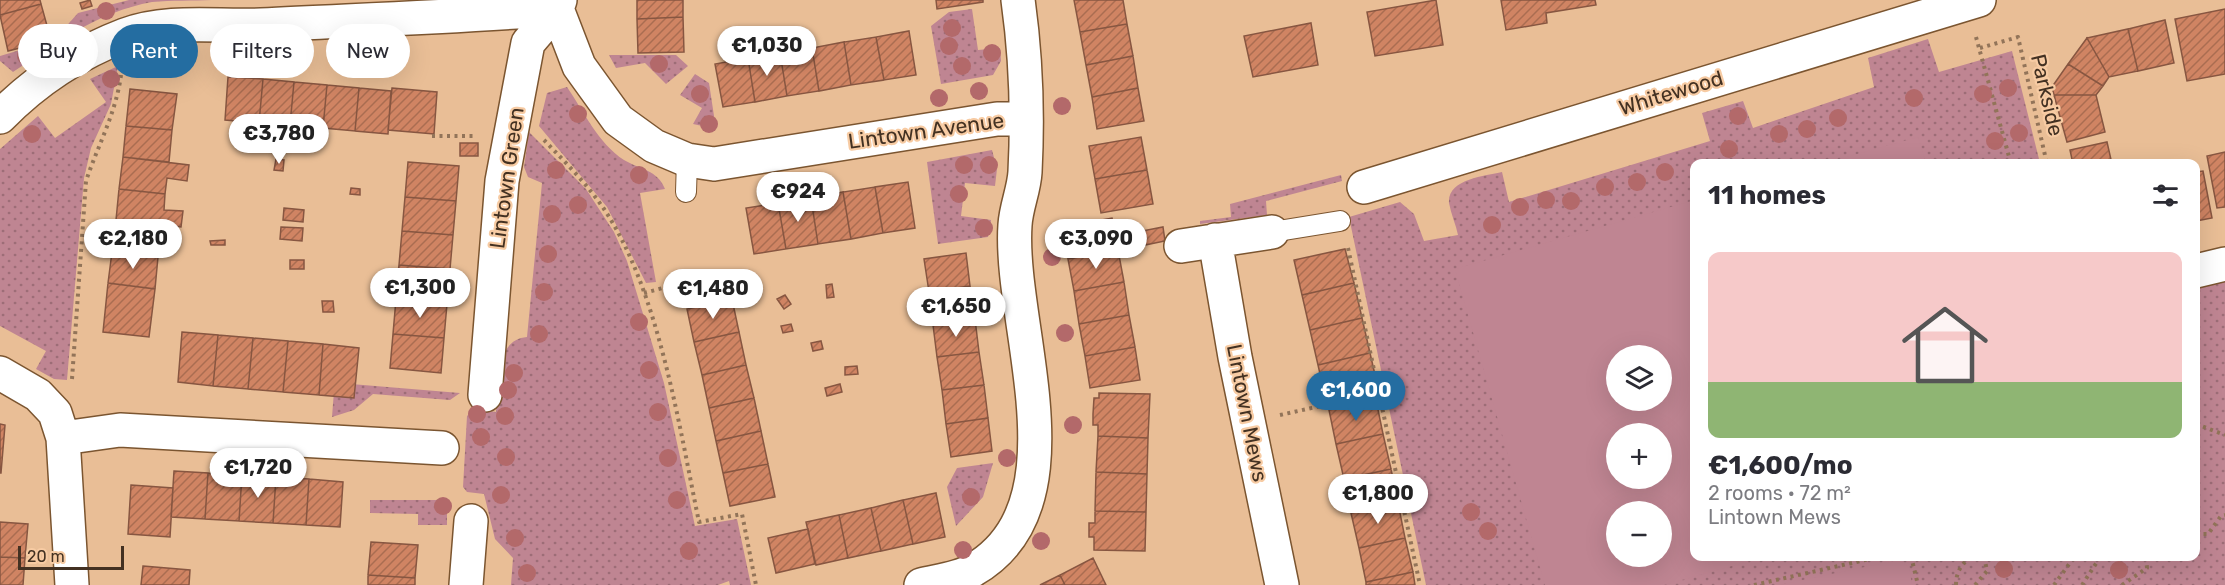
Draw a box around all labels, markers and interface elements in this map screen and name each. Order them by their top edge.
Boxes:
chip: Buy [18,24,98,78]
chip: Rent [110,24,198,78]
chip: Filters [210,24,314,78]
chip: New [326,24,410,78]
pin: €1,030 [718,26,816,77]
text: €1,030 [731,33,803,57]
street label: Parkside [2026,51,2069,138]
street label: Whitewood [1616,65,1726,120]
street label: Lintown Green [484,106,529,250]
street label: Lintown Avenue [846,107,1005,154]
pin: €3,780 [230,114,328,165]
text: €3,780 [243,121,315,145]
pin: €924 [762,172,834,223]
text: €924 [770,179,826,203]
icon: filters [2149,179,2182,212]
text: 11 homes [1708,180,1826,211]
pin: €2,180 [84,219,182,270]
pin: €3,090 [1047,219,1145,270]
text: €2,180 [98,226,168,250]
text: €3,090 [1059,226,1133,250]
pin: €1,300 [371,268,469,319]
pin: €1,480 [664,269,762,320]
text: €1,300 [384,275,456,299]
text: €1,480 [677,276,749,300]
pin: €1,650 [907,287,1005,338]
icon: home [1891,291,1999,399]
text: €1,650 [921,294,991,318]
street label: Lintown Mews [1222,342,1273,484]
map controls [1606,345,1672,567]
button: layers [1606,345,1672,411]
pin: €1,600 [1307,371,1405,422]
text: €1,600 [1320,378,1392,402]
button: + [1606,423,1672,489]
pin: €1,720 [209,448,307,499]
text: €1,600/mo [1708,450,1853,481]
text: €1,720 [224,455,292,479]
pin: €1,800 [1329,474,1427,525]
text: €1,800 [1342,481,1414,505]
text: 2 rooms · 72 m² [1708,481,1851,505]
button: − [1606,501,1672,567]
text: Lintown Mews [1708,505,1841,529]
scale bar [18,543,124,570]
text: 20 m [27,547,65,566]

